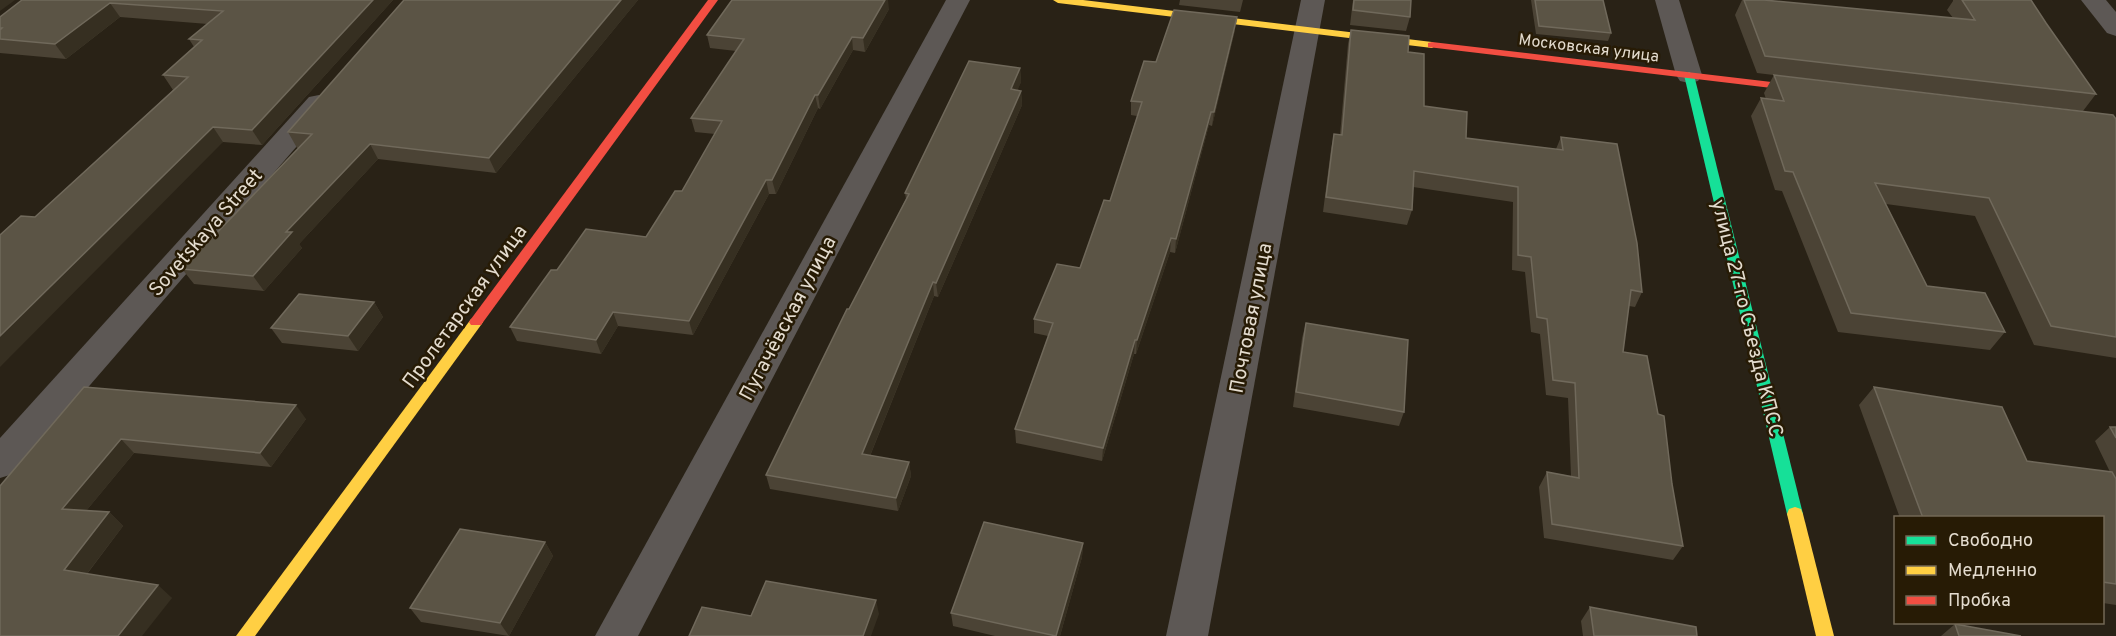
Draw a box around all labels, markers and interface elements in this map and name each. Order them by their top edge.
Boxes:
street label: Московская улица [1517,30,1660,68]
street label: Sovetskaya Street [144,164,269,303]
street label: улица 27-го Съезда КПСС [1704,197,1788,440]
street label: Пролетарская улица [397,220,534,394]
street label: Пугачёвская улица [734,232,843,406]
street label: Почтовая улица [1225,241,1279,396]
legend [1894,516,2104,624]
text: Свободно [1948,530,2033,553]
text: Медленно [1948,560,2037,583]
text: Пробка [1948,590,2011,613]

